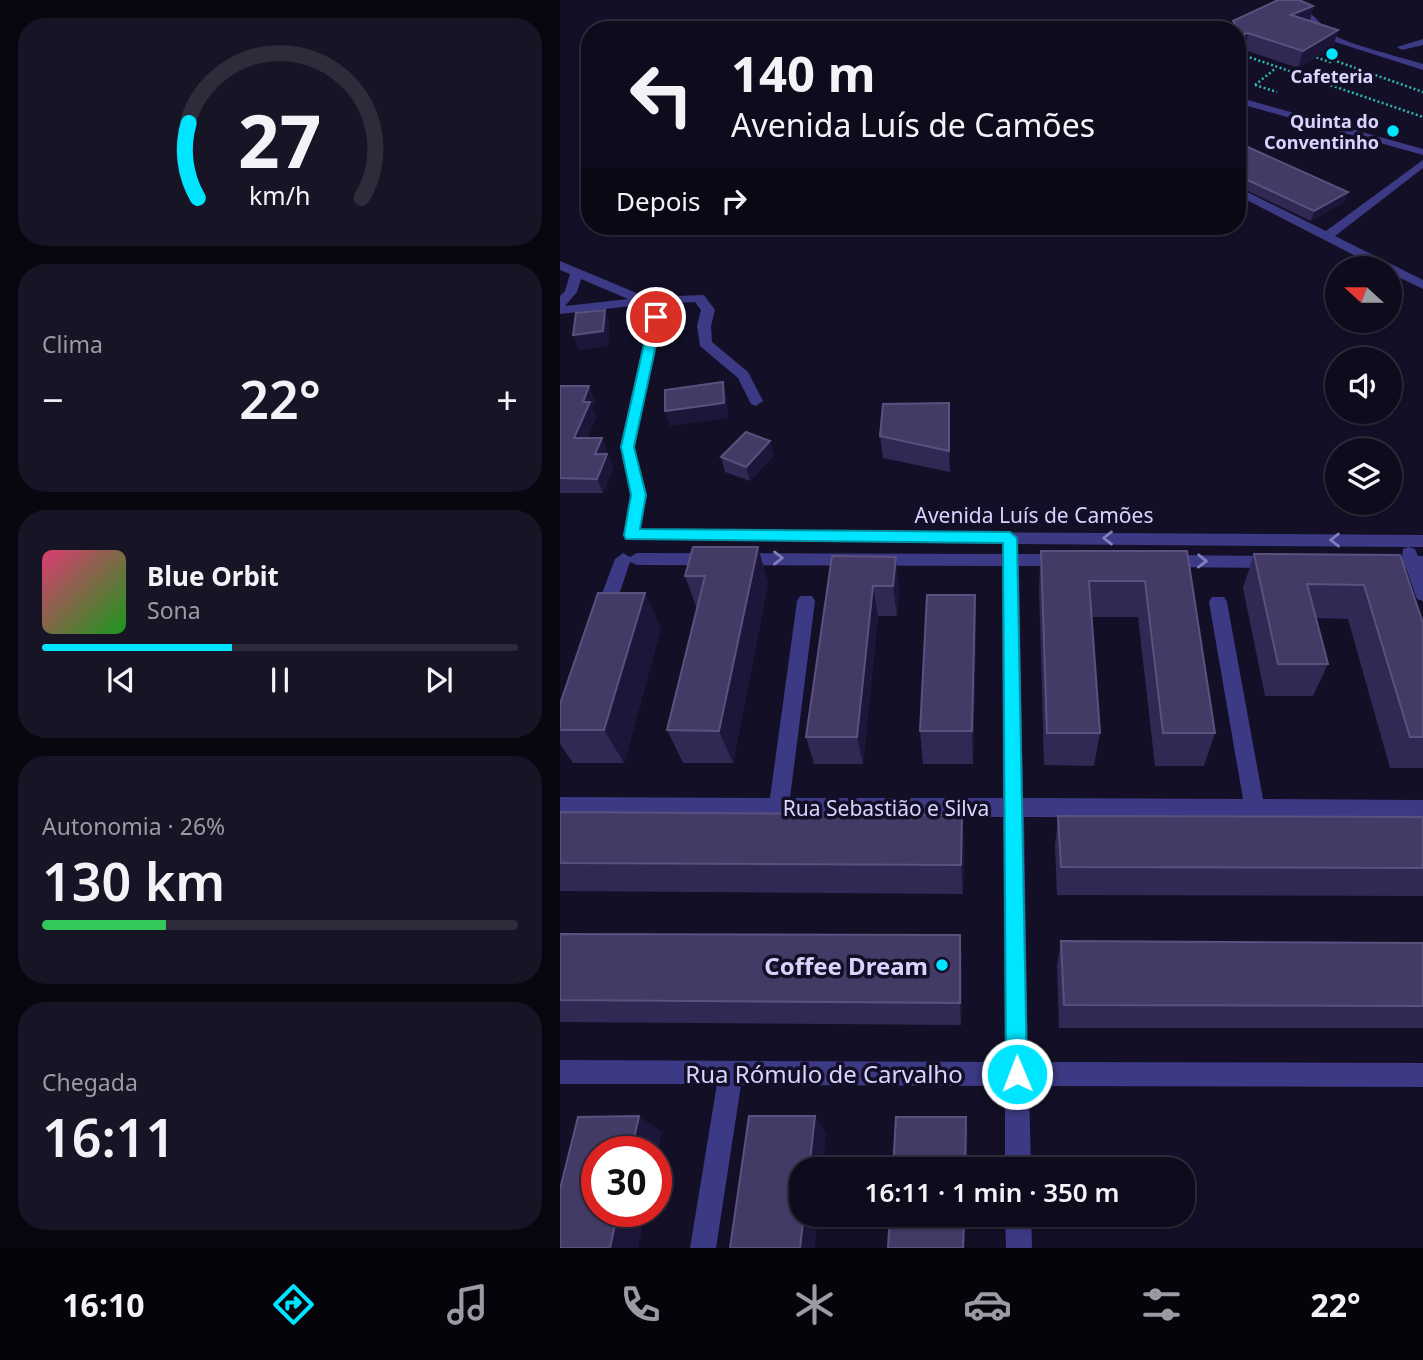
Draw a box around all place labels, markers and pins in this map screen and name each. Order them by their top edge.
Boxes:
marker: Cafeteria [1324,46,1340,62]
place label: Cafeteria [1291,64,1373,88]
place label: Quinta do Conventinho [1264,109,1379,154]
marker: Quinta do Conventinho [1385,123,1401,139]
pin [626,287,686,347]
place label: Coffee Dream [764,949,928,982]
marker: Coffee Dream [934,957,950,973]

